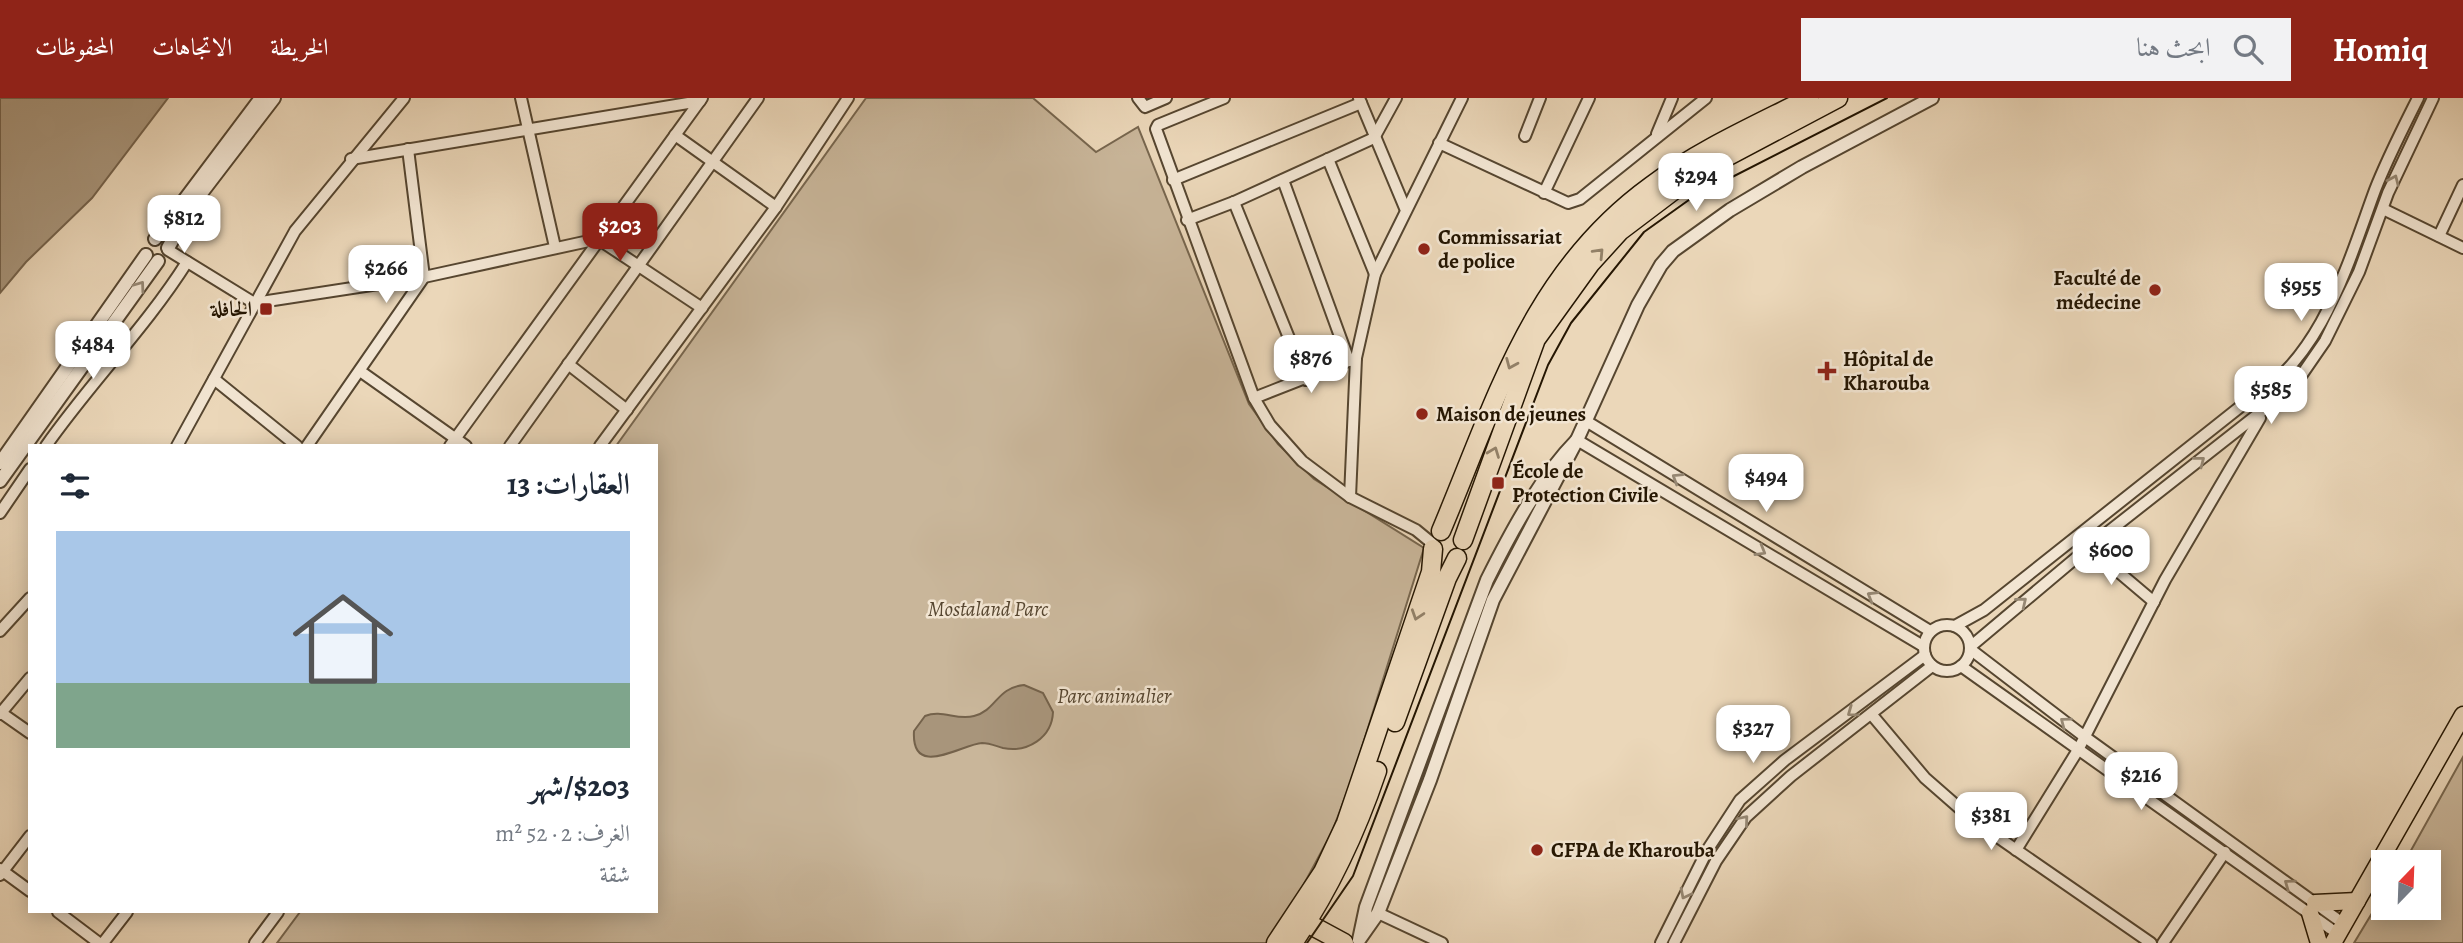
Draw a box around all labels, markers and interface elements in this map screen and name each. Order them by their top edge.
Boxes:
search box [1801,18,2291,81]
text: Homiq [2333,27,2428,72]
text: ابحث هنا [2136,30,2211,65]
icon: search [2229,30,2267,68]
text: المحفوظات [35,31,114,63]
text: الاتجاهات [152,31,232,63]
text: الخريطة [270,31,329,63]
pin: $294 [1655,153,1737,213]
text: $294 [1674,160,1718,191]
one-way arrow [2386,175,2400,187]
pin: $812 [143,195,225,255]
text: $812 [163,202,205,233]
pin: $203 [579,204,661,263]
text: $203 [598,210,642,241]
place label: Commissariat de police [1438,223,1562,275]
marker: Commissariat de police [1416,241,1432,257]
pin: $266 [345,246,427,305]
one-way arrow [1591,248,1603,261]
text: $266 [364,252,408,283]
place label: Faculté de médecine [2053,264,2141,316]
pin: $955 [2260,264,2342,323]
text: $955 [2280,270,2322,301]
one-way arrow [132,281,144,294]
marker: Faculté de médecine [2147,282,2163,298]
place label: الحافلة [209,295,252,323]
marker: الحافلة [258,301,274,317]
pin: $484 [52,322,134,381]
text: $484 [71,328,115,359]
pin: $876 [1270,336,1352,395]
text: $876 [1290,342,1332,373]
place label: Hôpital de Kharouba [1843,345,1934,397]
one-way arrow [1505,357,1519,370]
marker: Hôpital de Kharouba [1817,361,1837,381]
pin: $585 [2230,366,2312,426]
text: $585 [2250,373,2292,404]
place label: Maison de jeunes [1436,400,1586,428]
marker: Maison de jeunes [1414,406,1430,422]
one-way arrow [1485,447,1499,459]
pin: $494 [1725,454,1807,514]
place label: École de Protection Civile [1512,457,1659,509]
one-way arrow [2193,457,2205,470]
text: $494 [1745,461,1788,492]
text: العقارات: 13 [507,464,630,504]
icon: filters [56,467,94,505]
one-way arrow [1672,473,1685,486]
marker: École de Protection Civile [1490,475,1506,491]
pin: $600 [2070,528,2152,587]
text: $600 [2089,534,2133,565]
one-way arrow [1754,542,1767,555]
icon: home [280,576,406,702]
one-way arrow [1866,591,1879,604]
park label: Mostaland Parc [928,595,1049,623]
one-way arrow [2013,598,2026,610]
one-way arrow [1411,609,1426,621]
park label: Parc animalier [1057,682,1172,710]
one-way arrow [1847,704,1859,716]
pin: $327 [1712,706,1794,765]
text: $327 [1732,712,1774,743]
one-way arrow [2060,717,2073,730]
pin: $216 [2100,752,2182,812]
text: $216 [2121,759,2161,790]
text: $203/شهر [529,766,630,806]
pin: $381 [1950,792,2032,852]
text: $381 [1971,799,2011,830]
one-way arrow [1736,816,1748,829]
text: الغرف: 2 · 52 m² [495,818,630,849]
place label: CFPA de Kharouba [1551,836,1716,864]
marker: CFPA de Kharouba [1529,842,1545,858]
north arrow [2371,850,2441,920]
map controls [2371,850,2441,920]
text: شقة [600,859,630,890]
one-way arrow [2284,880,2297,892]
one-way arrow [1679,887,1693,899]

